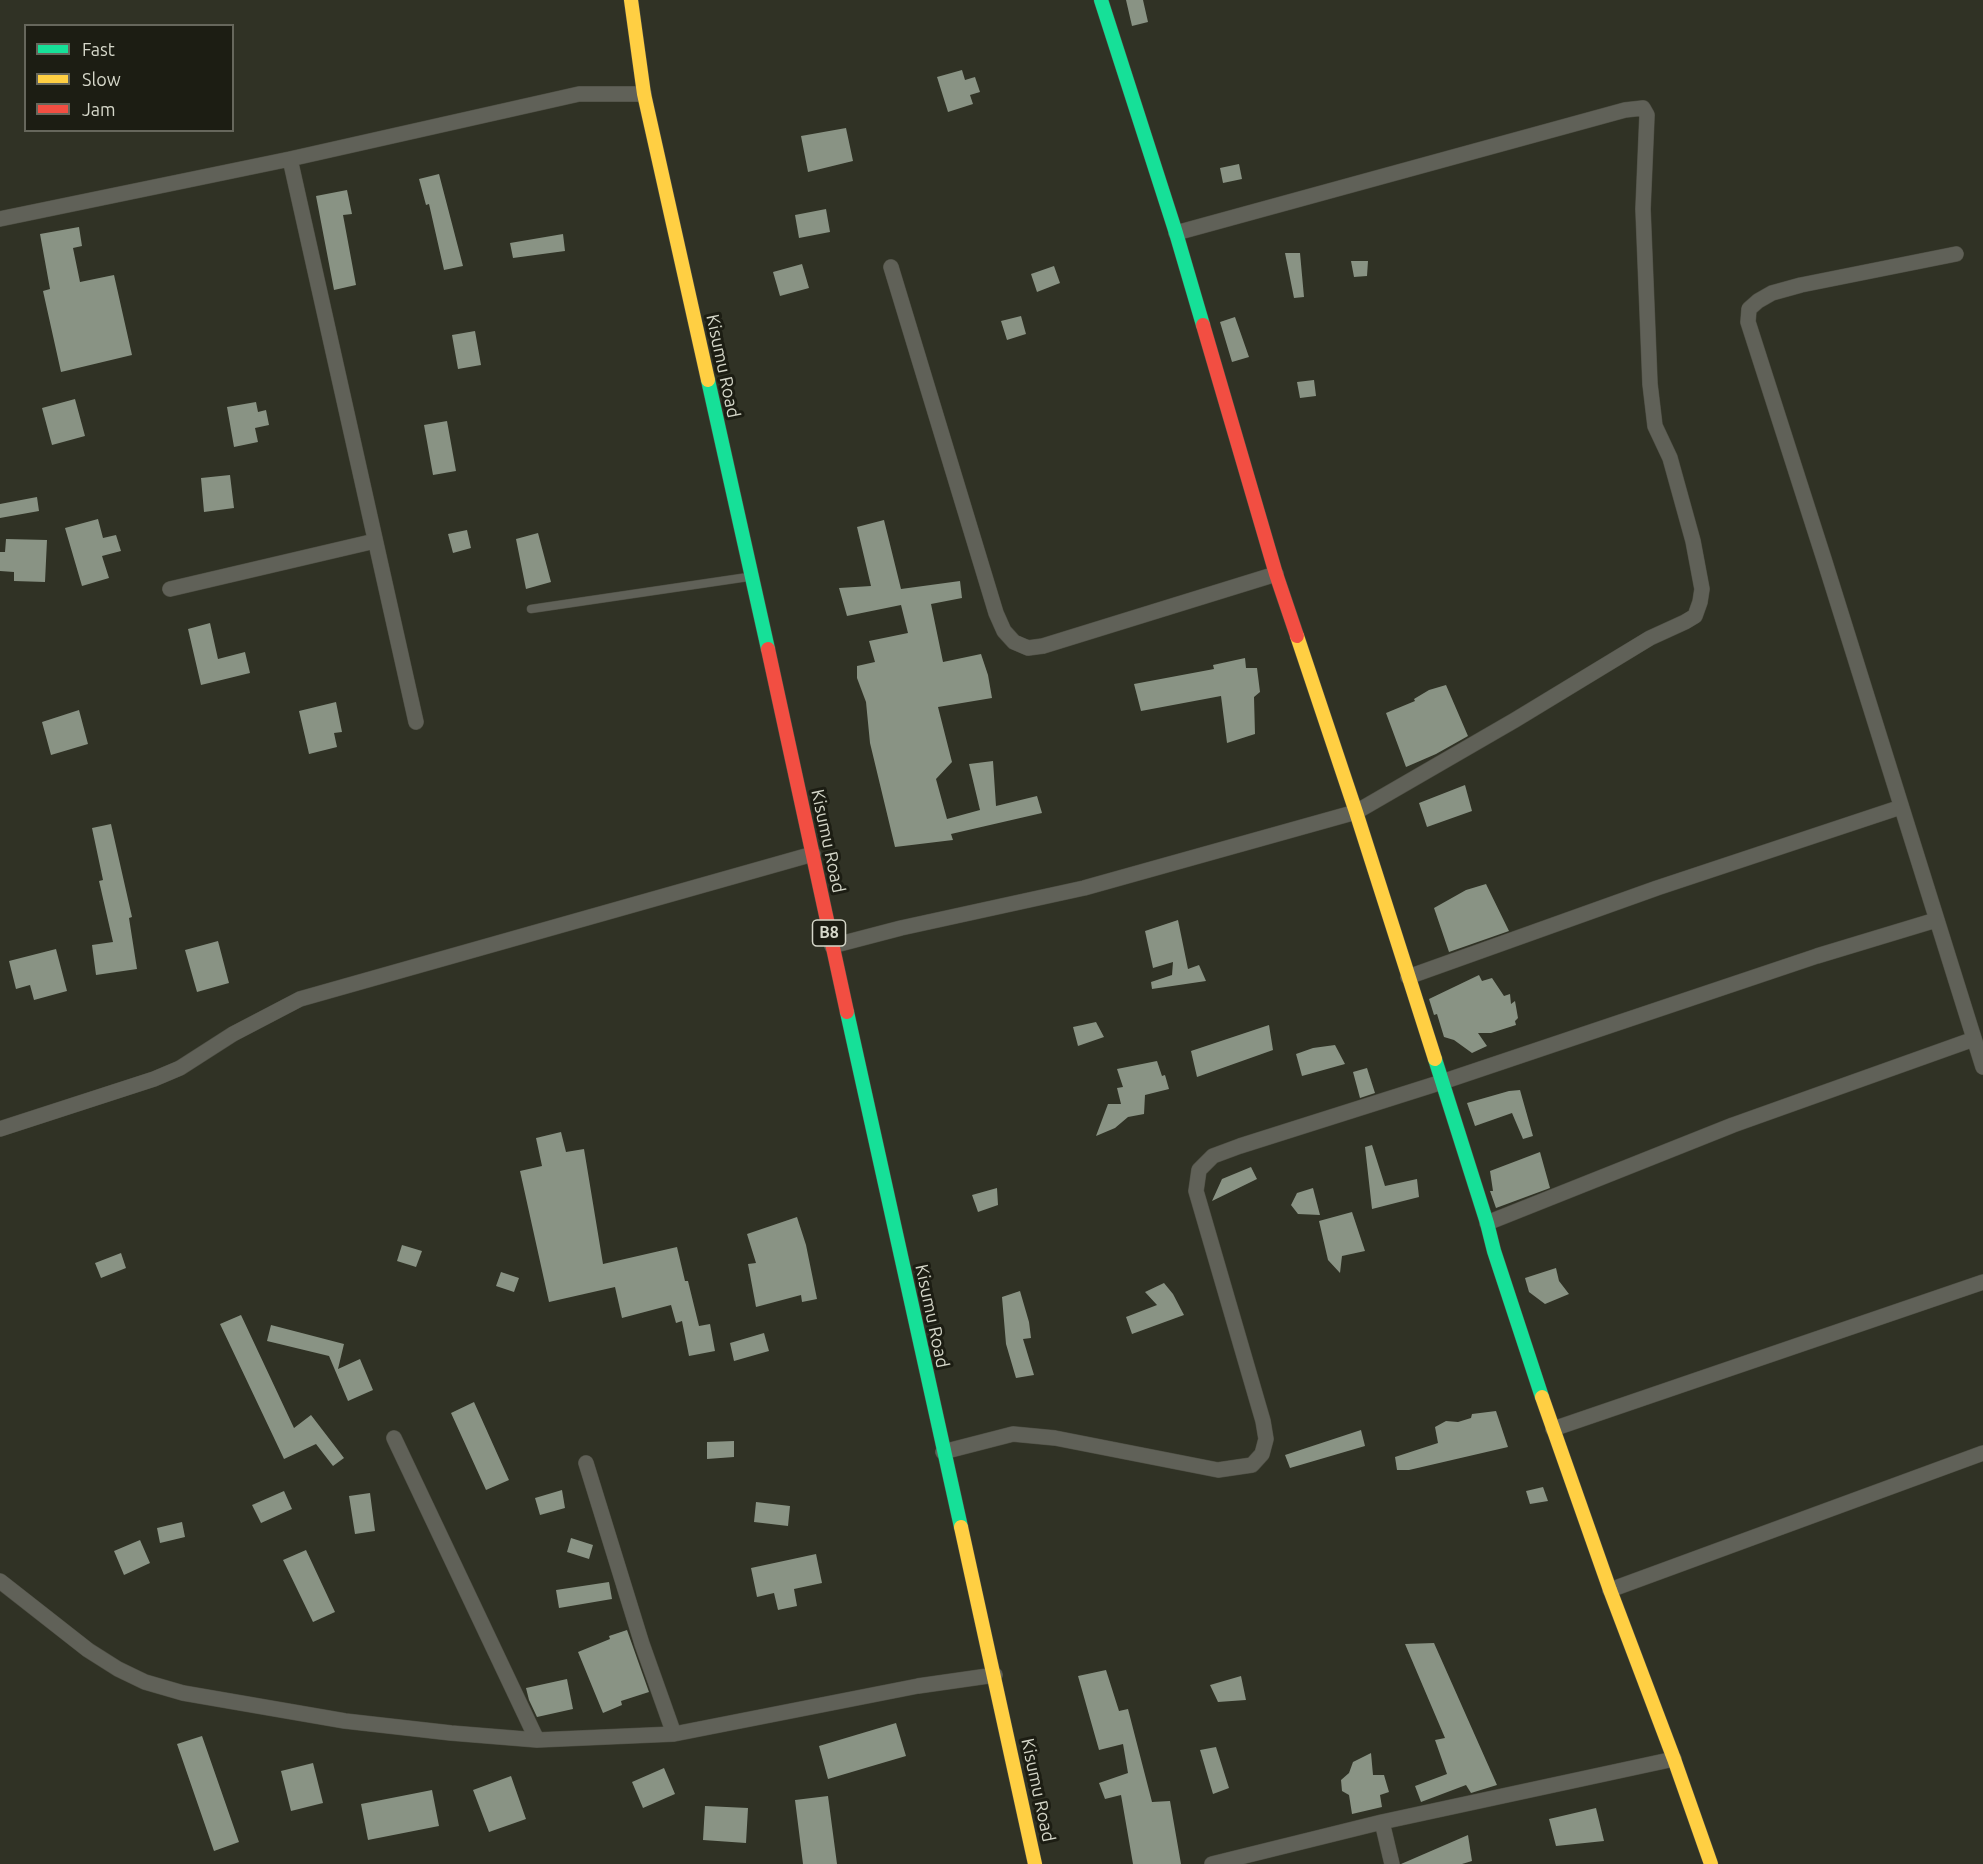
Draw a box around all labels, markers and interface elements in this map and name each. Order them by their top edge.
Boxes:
legend [24,24,234,132]
text: Fast [82,39,115,59]
text: Slow [82,69,121,89]
text: Jam [82,99,116,119]
street label: Kisumu Road [701,312,745,420]
street label: Kisumu Road [806,787,850,895]
road number: B8 [812,920,846,946]
street label: Kisumu Road [910,1262,954,1370]
street label: Kisumu Road [1016,1736,1060,1844]

